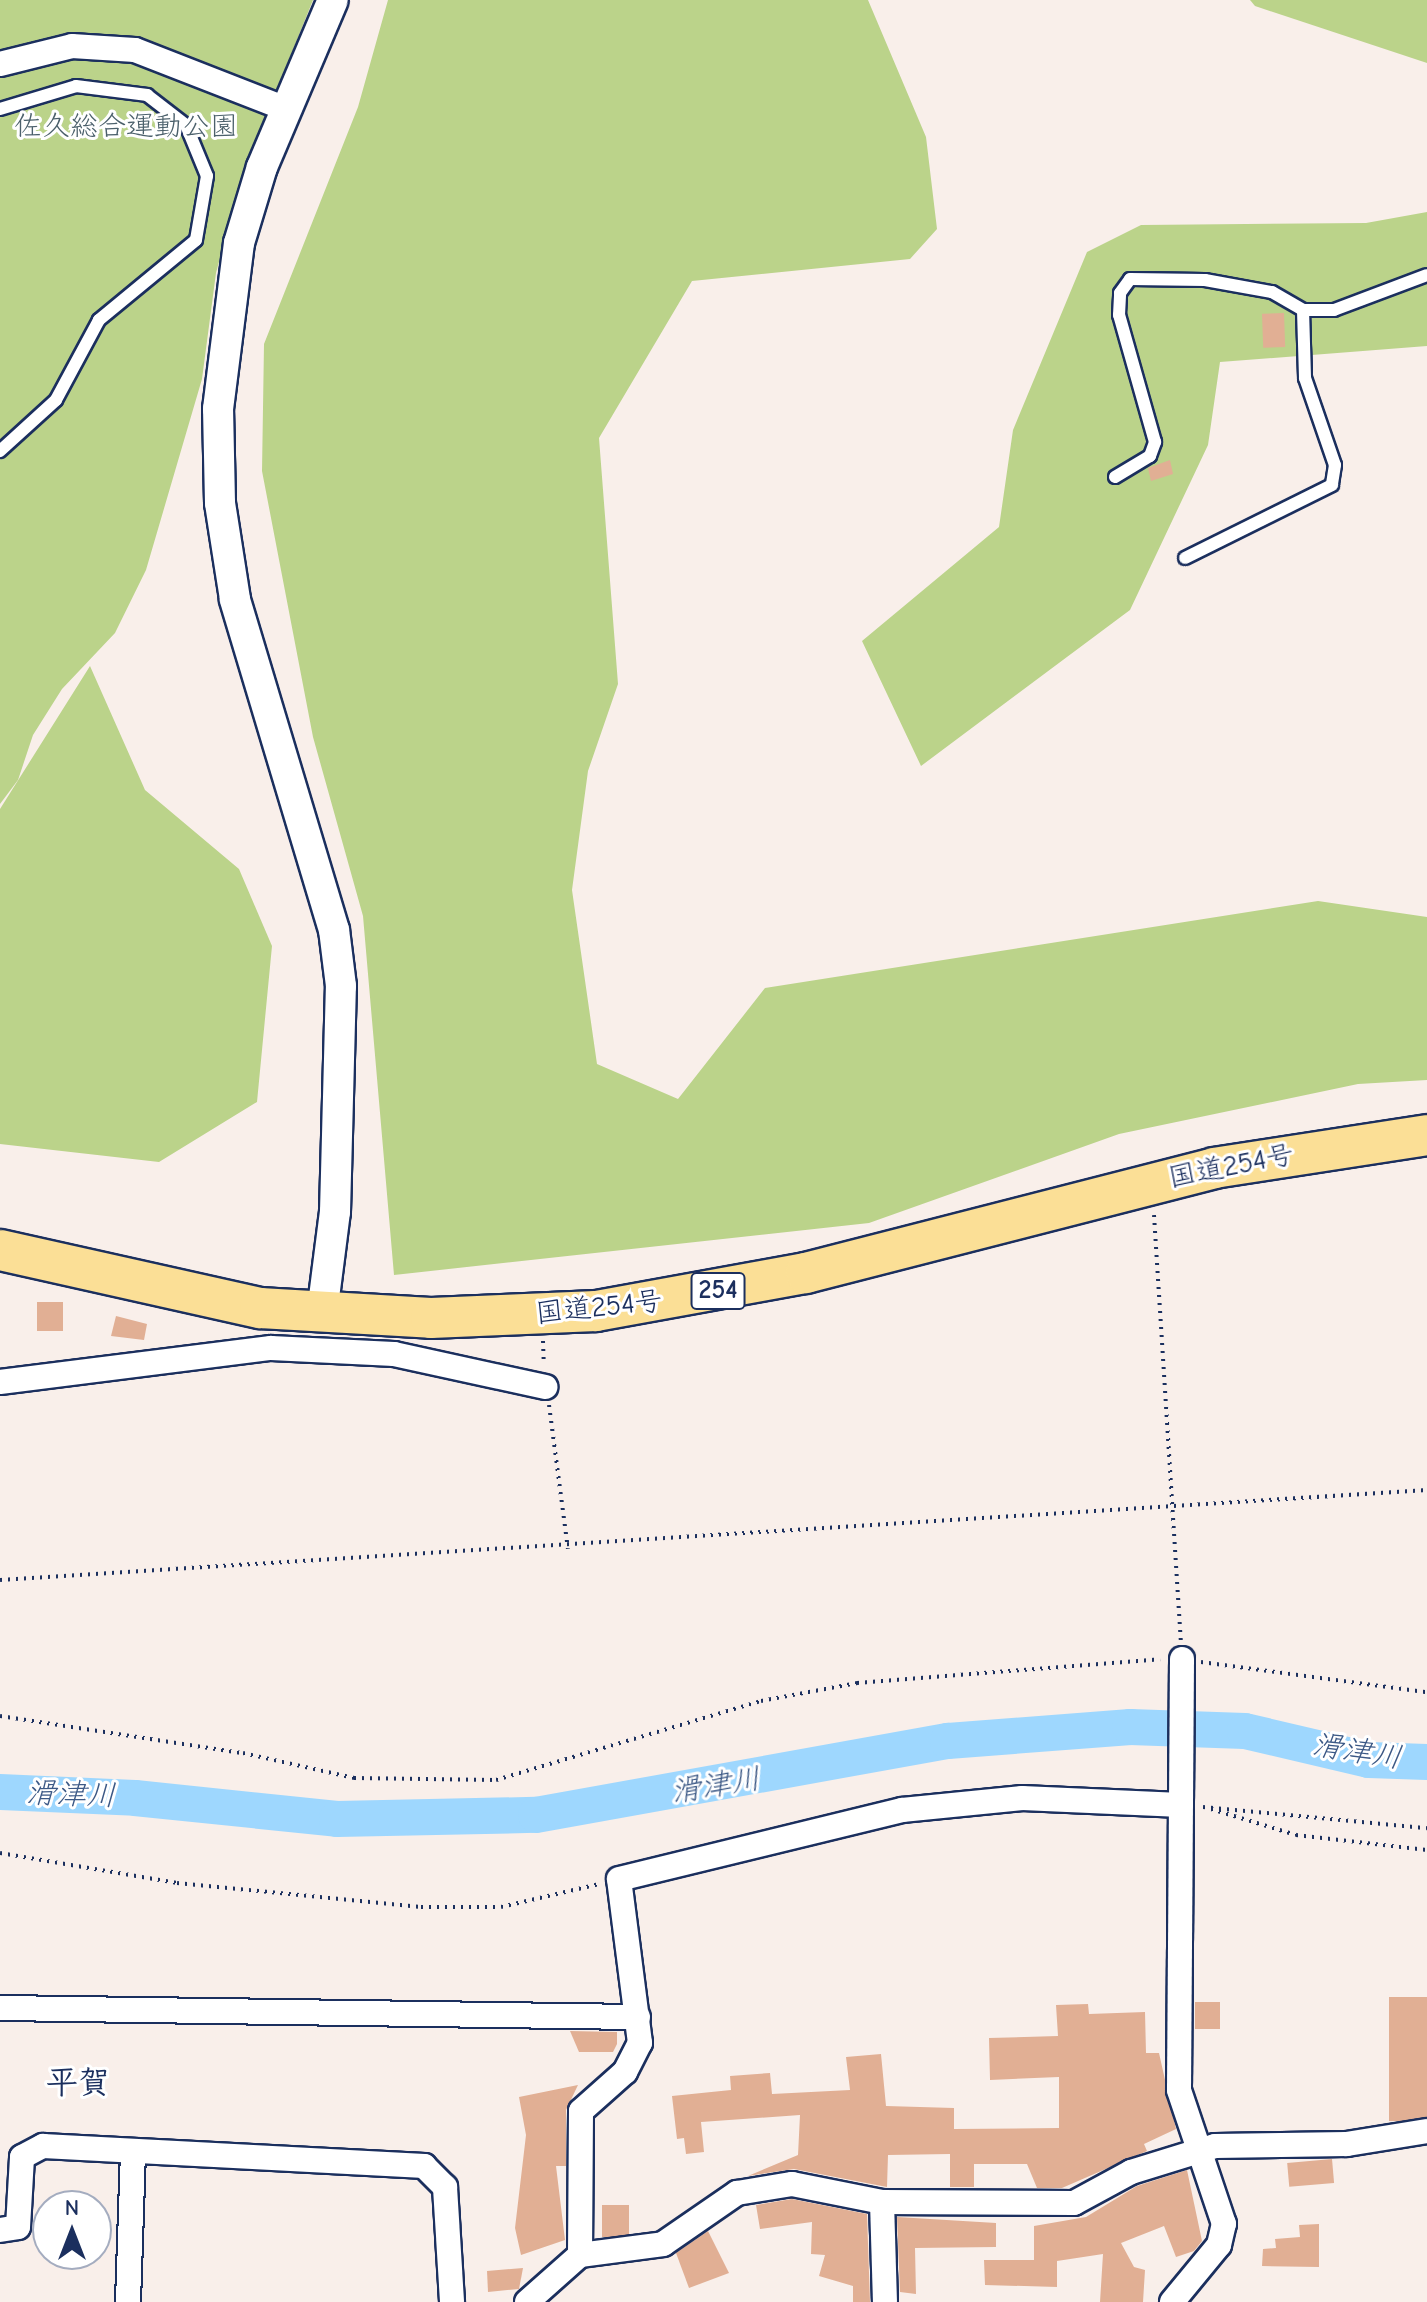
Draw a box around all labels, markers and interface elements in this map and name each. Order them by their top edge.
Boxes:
park label: 佐久総合運動公園 [14,109,238,143]
street label: 国道254号 [1165,1137,1297,1195]
road number: 254 [690,1269,746,1313]
street label: 国道254号 [534,1284,664,1330]
water label: 滑津川 [1310,1727,1404,1777]
water label: 滑津川 [669,1761,763,1811]
water label: 滑津川 [25,1775,117,1815]
district label: 平賀 [46,2064,110,2102]
north arrow [32,2190,112,2270]
text: N [65,2195,79,2221]

